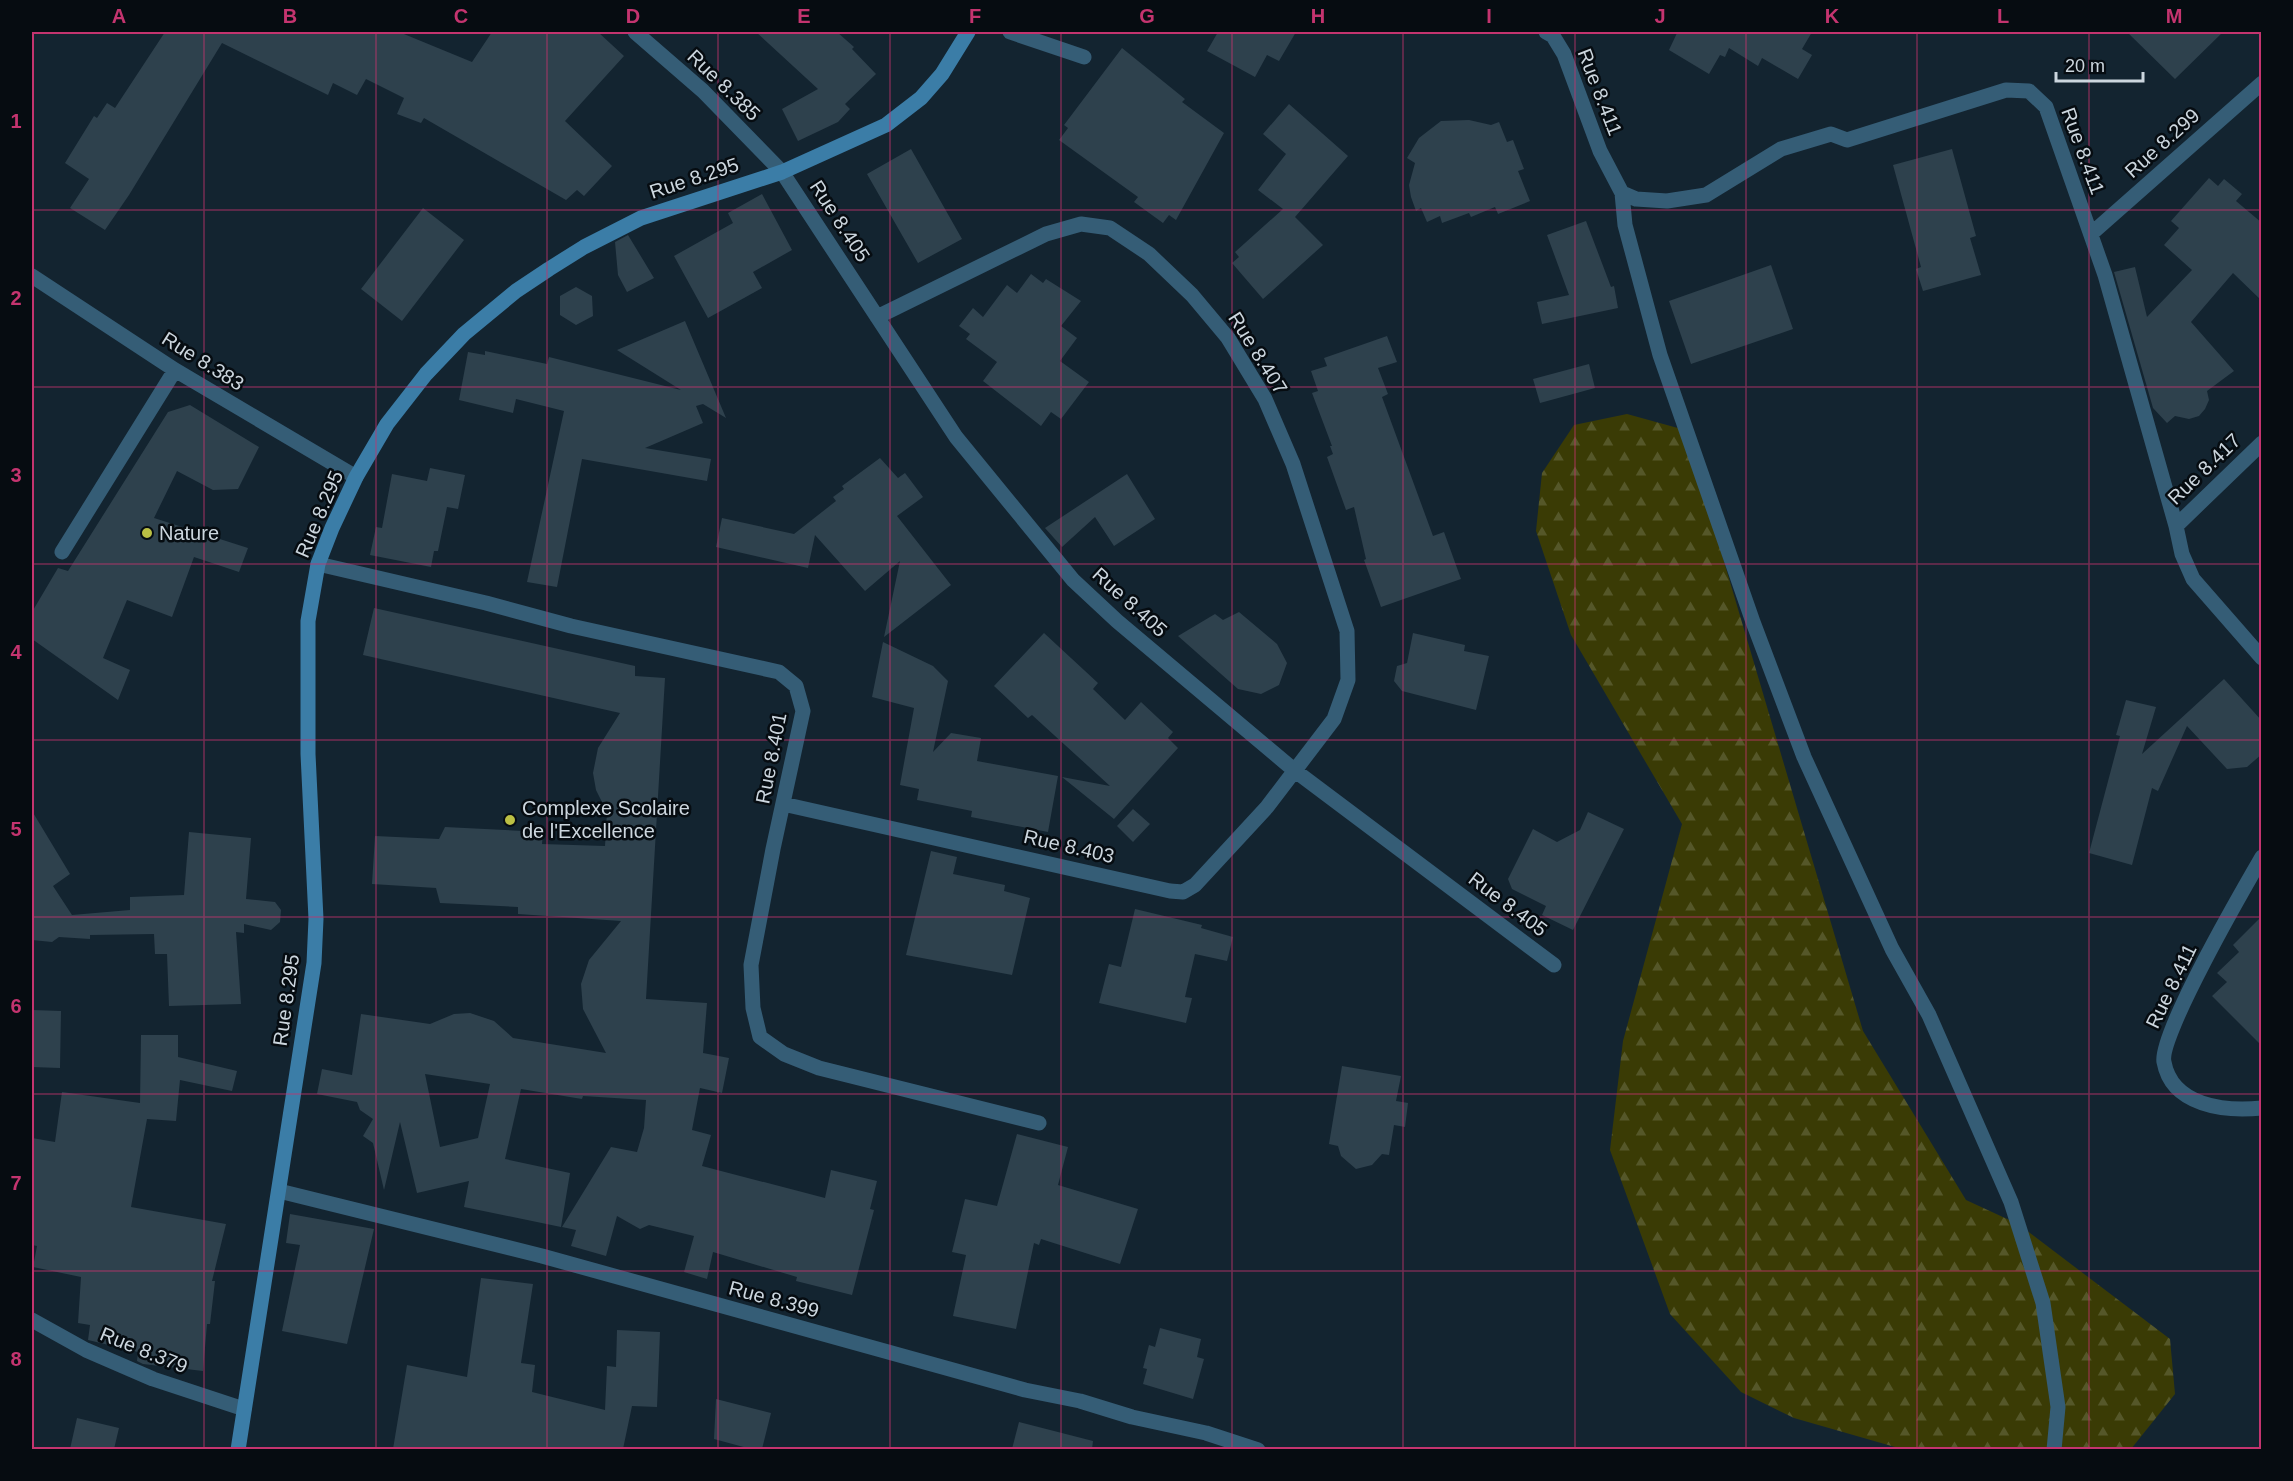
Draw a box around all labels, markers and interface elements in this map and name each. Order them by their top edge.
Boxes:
text: A [112,5,126,27]
text: B [283,5,297,27]
text: C [454,5,468,27]
text: D [626,5,640,27]
text: E [797,5,811,27]
text: F [969,5,981,27]
text: G [1139,5,1155,27]
text: H [1311,5,1325,27]
text: I [1486,5,1492,27]
text: J [1654,5,1666,27]
text: K [1825,5,1840,27]
text: L [1997,5,2009,27]
text: M [2166,5,2182,27]
street label: Rue 8.385 [683,45,765,125]
scale bar [2056,45,2143,83]
street label: Rue 8.411 [1573,46,1627,138]
text: 20 m [2065,56,2105,76]
street label: Rue 8.299 [2120,104,2204,182]
street label: Rue 8.411 [2057,105,2109,197]
text: 1 [10,110,22,132]
street label: Rue 8.295 [647,153,741,203]
street label: Rue 8.405 [806,176,874,266]
text: 2 [10,287,22,309]
street label: Rue 8.407 [1224,308,1292,398]
street label: Rue 8.383 [158,327,248,395]
street label: Rue 8.417 [2163,429,2245,509]
text: 3 [10,464,22,486]
street label: Rue 8.295 [291,467,347,561]
place label: Nature [159,522,219,544]
marker: Nature [140,526,154,540]
street label: Rue 8.405 [1088,563,1172,641]
text: 4 [10,641,22,663]
street label: Rue 8.401 [751,711,791,805]
place label: Complexe Scolaire de l'Excellence [522,797,690,842]
marker: Complexe Scolaire de l'Excellence [503,813,517,827]
text: 5 [10,818,22,840]
street label: Rue 8.403 [1022,825,1116,867]
street label: Rue 8.405 [1465,867,1551,941]
street label: Rue 8.411 [2141,940,2201,1032]
street label: Rue 8.295 [269,953,303,1047]
text: 6 [10,995,22,1017]
text: 7 [10,1172,22,1194]
street label: Rue 8.399 [727,1276,821,1322]
street label: Rue 8.379 [97,1323,191,1377]
text: 8 [10,1348,22,1370]

